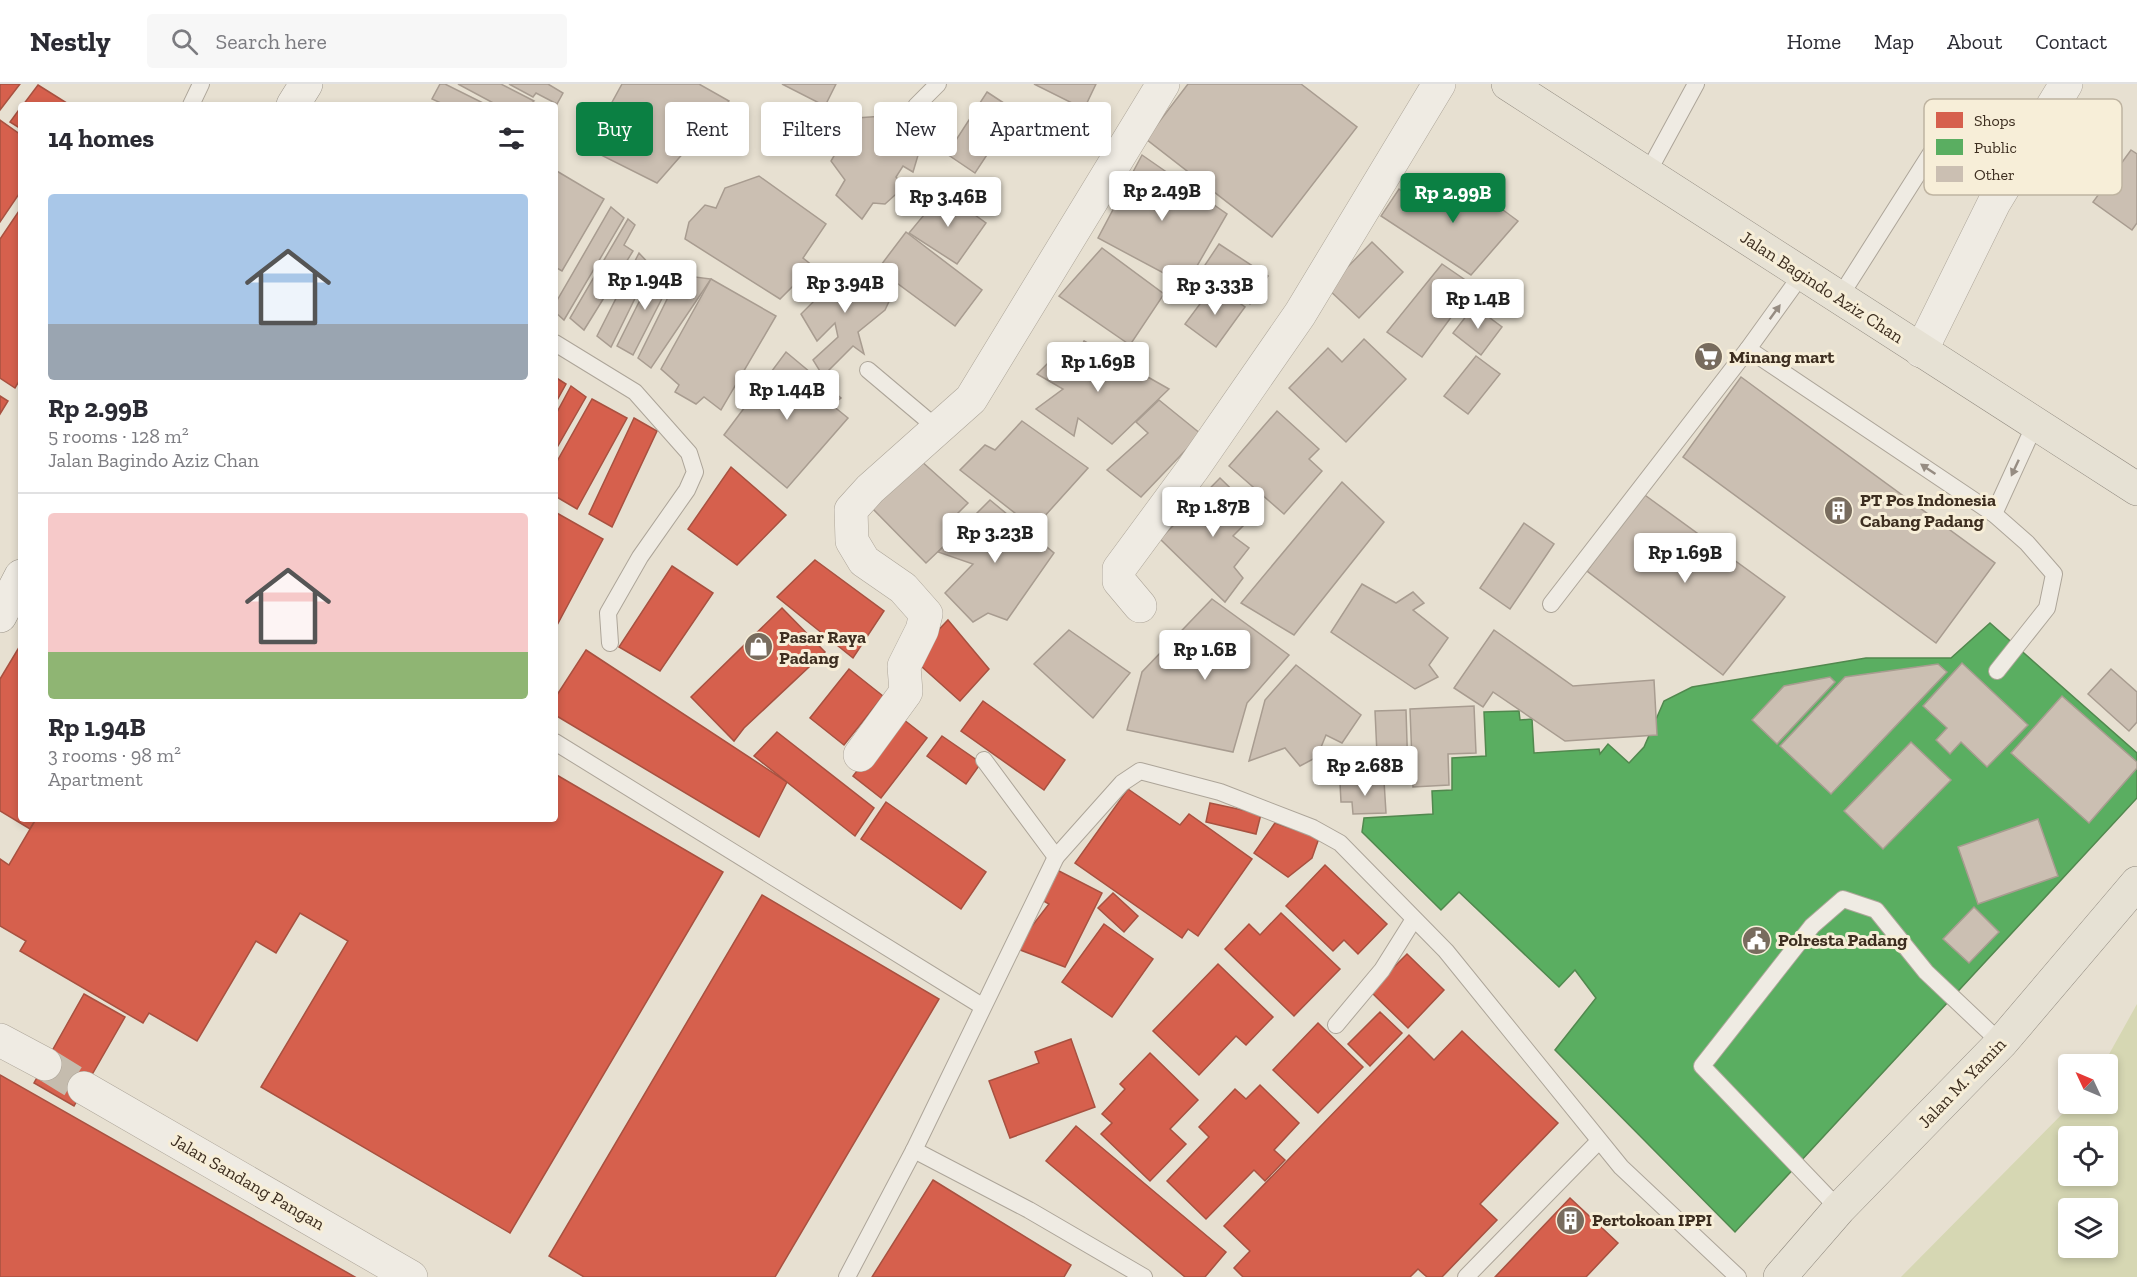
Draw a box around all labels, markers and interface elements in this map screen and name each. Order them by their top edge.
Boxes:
search box [147,14,567,68]
text: Nestly [30,25,111,58]
icon: search [168,25,201,58]
text: Search here [216,28,327,55]
text: Home [1787,29,1841,54]
text: Map [1874,29,1914,54]
text: About [1947,29,2002,54]
text: Contact [2035,29,2107,54]
legend [1924,99,2122,195]
chip: Buy [576,102,653,156]
chip: Rent [665,102,749,156]
chip: Filters [761,102,862,156]
chip: New [874,102,957,156]
chip: Apartment [969,102,1111,156]
text: Shops [1974,111,2016,130]
text: 14 homes [48,122,154,154]
icon: filters [495,122,528,155]
text: Public [1974,138,2017,157]
text: Other [1974,165,2015,184]
pin: Rp 2.49B [1100,171,1224,222]
pin: Rp 2.99B [1391,173,1515,224]
pin: Rp 3.46B [886,177,1010,228]
text: Rp 2.49B [1123,178,1201,202]
text: Rp 2.99B [1414,180,1492,204]
text: Rp 3.46B [909,184,987,208]
street label: Jalan Bagindo Aziz Chan [1736,226,1908,348]
icon: home [234,233,342,341]
pin: Rp 1.94B [583,260,707,311]
pin: Rp 3.94B [783,263,907,314]
pin: Rp 3.33B [1153,265,1277,316]
text: Rp 1.94B [607,267,683,291]
text: Rp 3.94B [806,270,884,294]
text: Rp 3.33B [1177,272,1253,296]
pin: Rp 1.4B [1423,279,1533,330]
text: Rp 1.4B [1446,286,1510,310]
one-way arrow [1769,304,1781,320]
supermarket icon: Minang mart [1692,341,1724,373]
pin: Rp 1.69B [1036,342,1160,393]
place label: Minang mart [1729,346,1835,368]
text: Rp 1.69B [1061,349,1135,373]
pin: Rp 1.44B [725,370,849,421]
text: Rp 1.44B [749,377,825,401]
text: Rp 2.99B [48,392,148,424]
text: 5 rooms · 128 m² [48,424,189,448]
text: Jalan Bagindo Aziz Chan [48,448,259,472]
one-way arrow [2010,459,2019,476]
one-way arrow [1920,464,1936,475]
pin: Rp 1.87B [1151,487,1275,538]
place label: PT Pos Indonesia Cabang Padang [1860,489,1996,532]
text: Rp 1.87B [1176,494,1250,518]
building icon: PT Pos Indonesia Cabang Padang [1823,494,1855,526]
pin: Rp 3.23B [933,513,1057,564]
text: Rp 3.23B [957,520,1033,544]
pin: Rp 1.69B [1623,533,1747,584]
text: Rp 1.69B [1648,540,1722,564]
icon: home [234,552,342,660]
place label: Pasar Raya Padang [779,626,866,669]
pin: Rp 1.6B [1150,630,1260,681]
shop icon: Pasar Raya Padang [742,631,774,663]
text: Rp 1.6B [1173,637,1237,661]
text: Rp 1.94B [48,711,146,743]
text: 3 rooms · 98 m² [48,743,181,767]
pin: Rp 2.68B [1303,746,1427,797]
text: Rp 2.68B [1327,753,1403,777]
text: Apartment [48,767,143,791]
public building icon: Polresta Padang [1741,924,1773,956]
place label: Polresta Padang [1778,929,1908,951]
street label: Jalan M. Yamin [1914,1033,2011,1133]
north arrow [2058,1054,2118,1114]
map controls [2058,1054,2118,1258]
button: locate [2058,1126,2118,1186]
street label: Jalan Sandang Pangan [167,1129,329,1235]
button: layers [2058,1198,2118,1258]
building icon: Pertokoan IPPI [1555,1204,1587,1236]
place label: Pertokoan IPPI [1592,1209,1712,1231]

